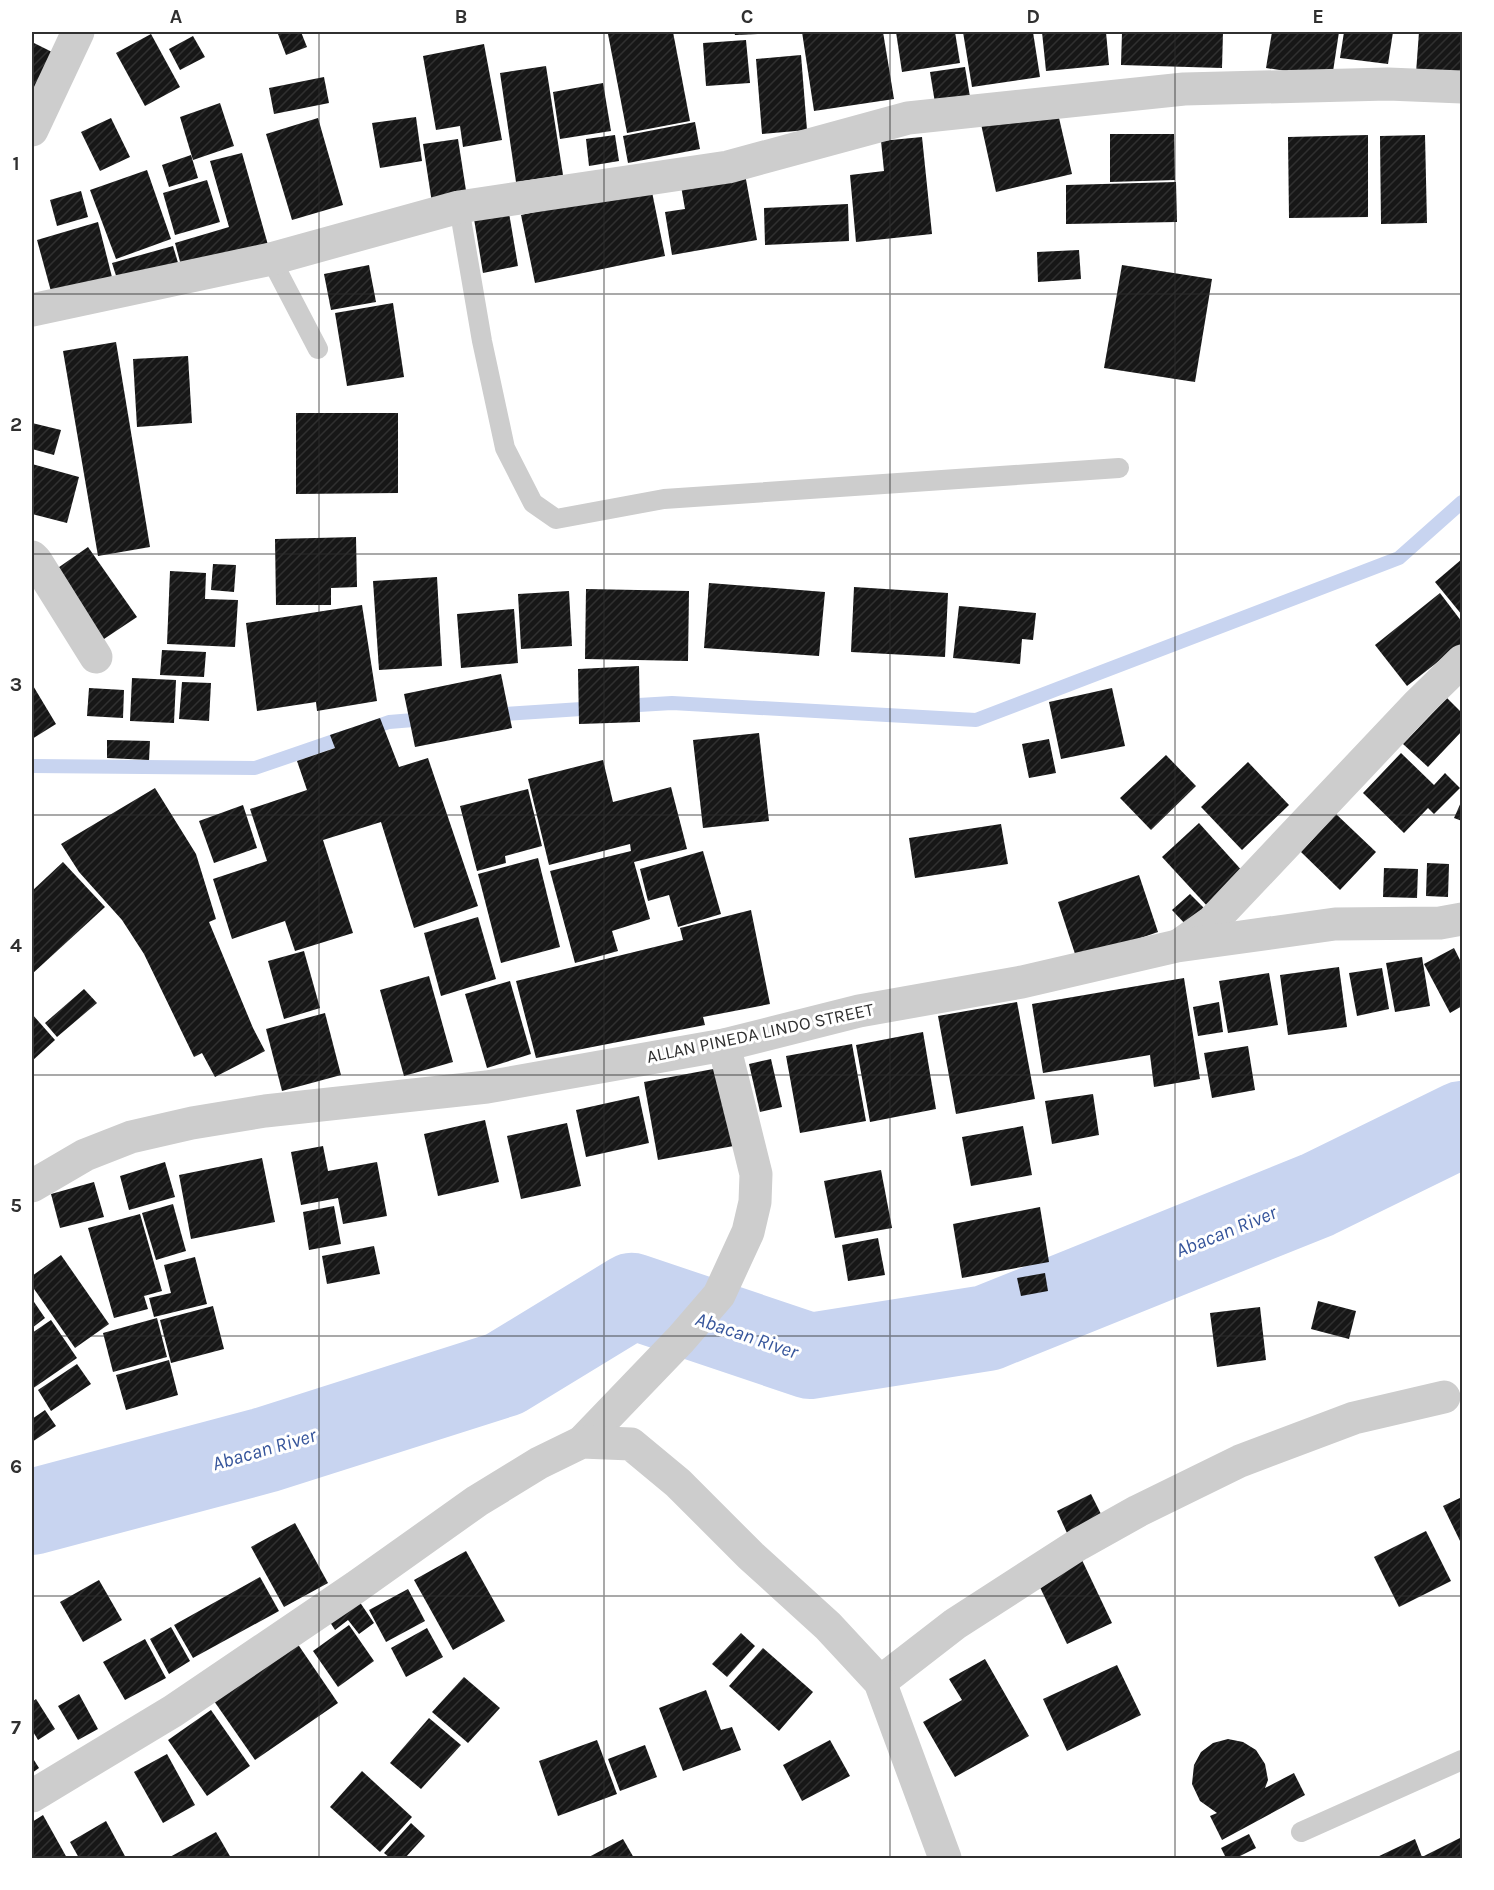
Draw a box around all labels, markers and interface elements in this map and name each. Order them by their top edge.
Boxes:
text: A [170,5,183,28]
text: B [455,5,467,28]
text: C [741,5,753,28]
text: D [1026,5,1040,28]
text: E [1312,5,1324,28]
text: 1 [12,152,20,175]
text: 2 [10,413,22,436]
text: 3 [10,673,22,696]
text: 4 [10,934,22,957]
street label: ALLAN PINEDA LINDO STREET [644,998,876,1068]
text: 5 [10,1194,22,1217]
water label: Abacan River [1172,1200,1281,1262]
water label: Abacan River [692,1307,802,1364]
water label: Abacan River [210,1423,320,1475]
text: 6 [10,1455,22,1478]
text: 7 [11,1716,21,1739]

